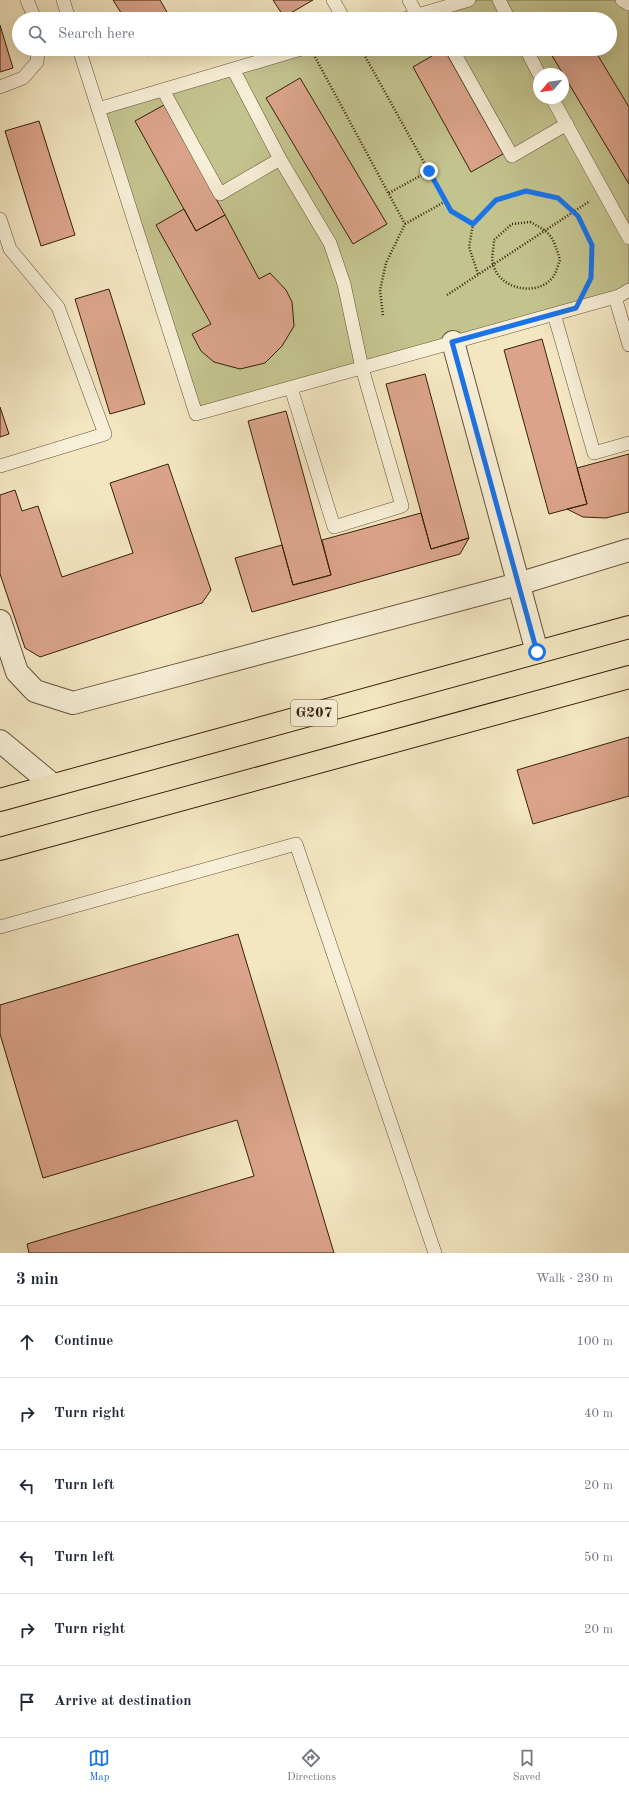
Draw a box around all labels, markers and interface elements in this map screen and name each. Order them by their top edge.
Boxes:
search box [12,12,617,56]
icon: search [26,23,48,45]
text: Search here [58,27,135,42]
north arrow [533,68,569,104]
route end [420,162,438,180]
route start [528,643,546,661]
road number: G207 [291,700,337,726]
text: 3 min [16,1271,59,1288]
text: Walk · 230 m [536,1272,613,1285]
icon: ahead [16,1331,38,1353]
text: Continue [54,1334,113,1349]
text: 100 m [576,1335,613,1348]
icon: right [16,1403,38,1425]
text: Turn right [54,1406,125,1421]
text: 40 m [584,1407,613,1420]
icon: left [16,1475,38,1497]
text: Turn left [54,1478,114,1493]
text: 20 m [584,1479,613,1492]
icon: left [16,1547,38,1569]
text: Turn left [54,1550,114,1565]
text: 50 m [584,1551,613,1564]
icon: right [16,1619,38,1641]
text: Turn right [54,1622,125,1637]
text: 20 m [584,1623,613,1636]
icon: arrive [16,1691,38,1713]
text: Arrive at destination [54,1694,192,1709]
tab: Map [88,1747,110,1785]
tab: Directions [287,1747,336,1785]
tab: Saved [513,1747,541,1785]

